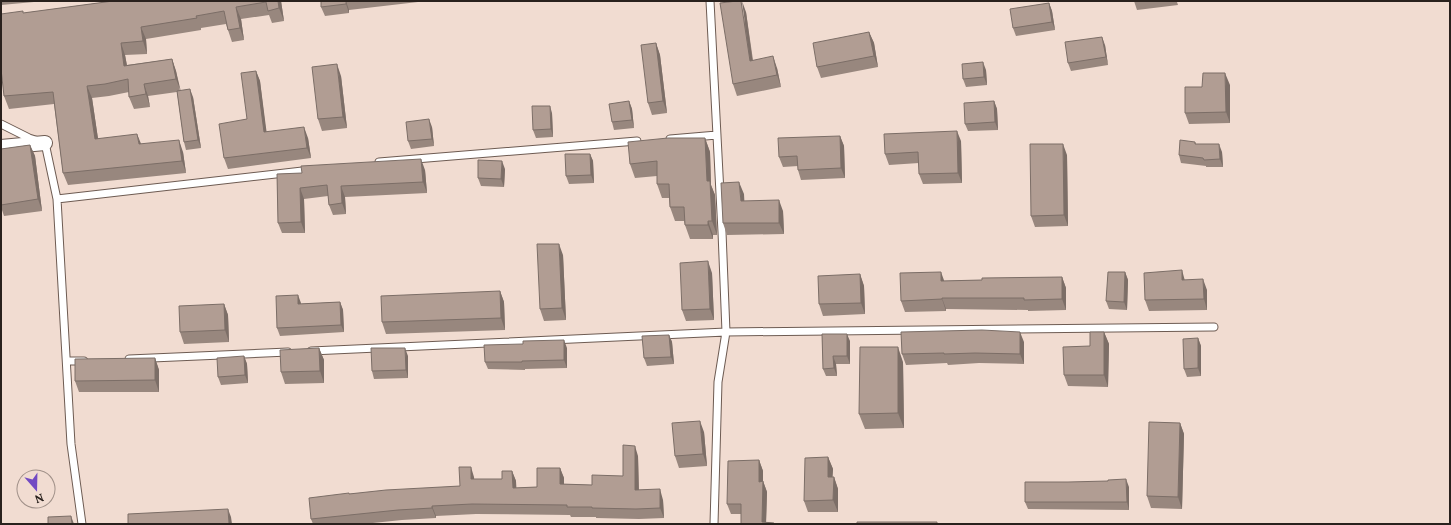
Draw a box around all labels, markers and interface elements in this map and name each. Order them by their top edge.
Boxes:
north arrow [16,469,56,509]
text: N [33,490,46,507]

